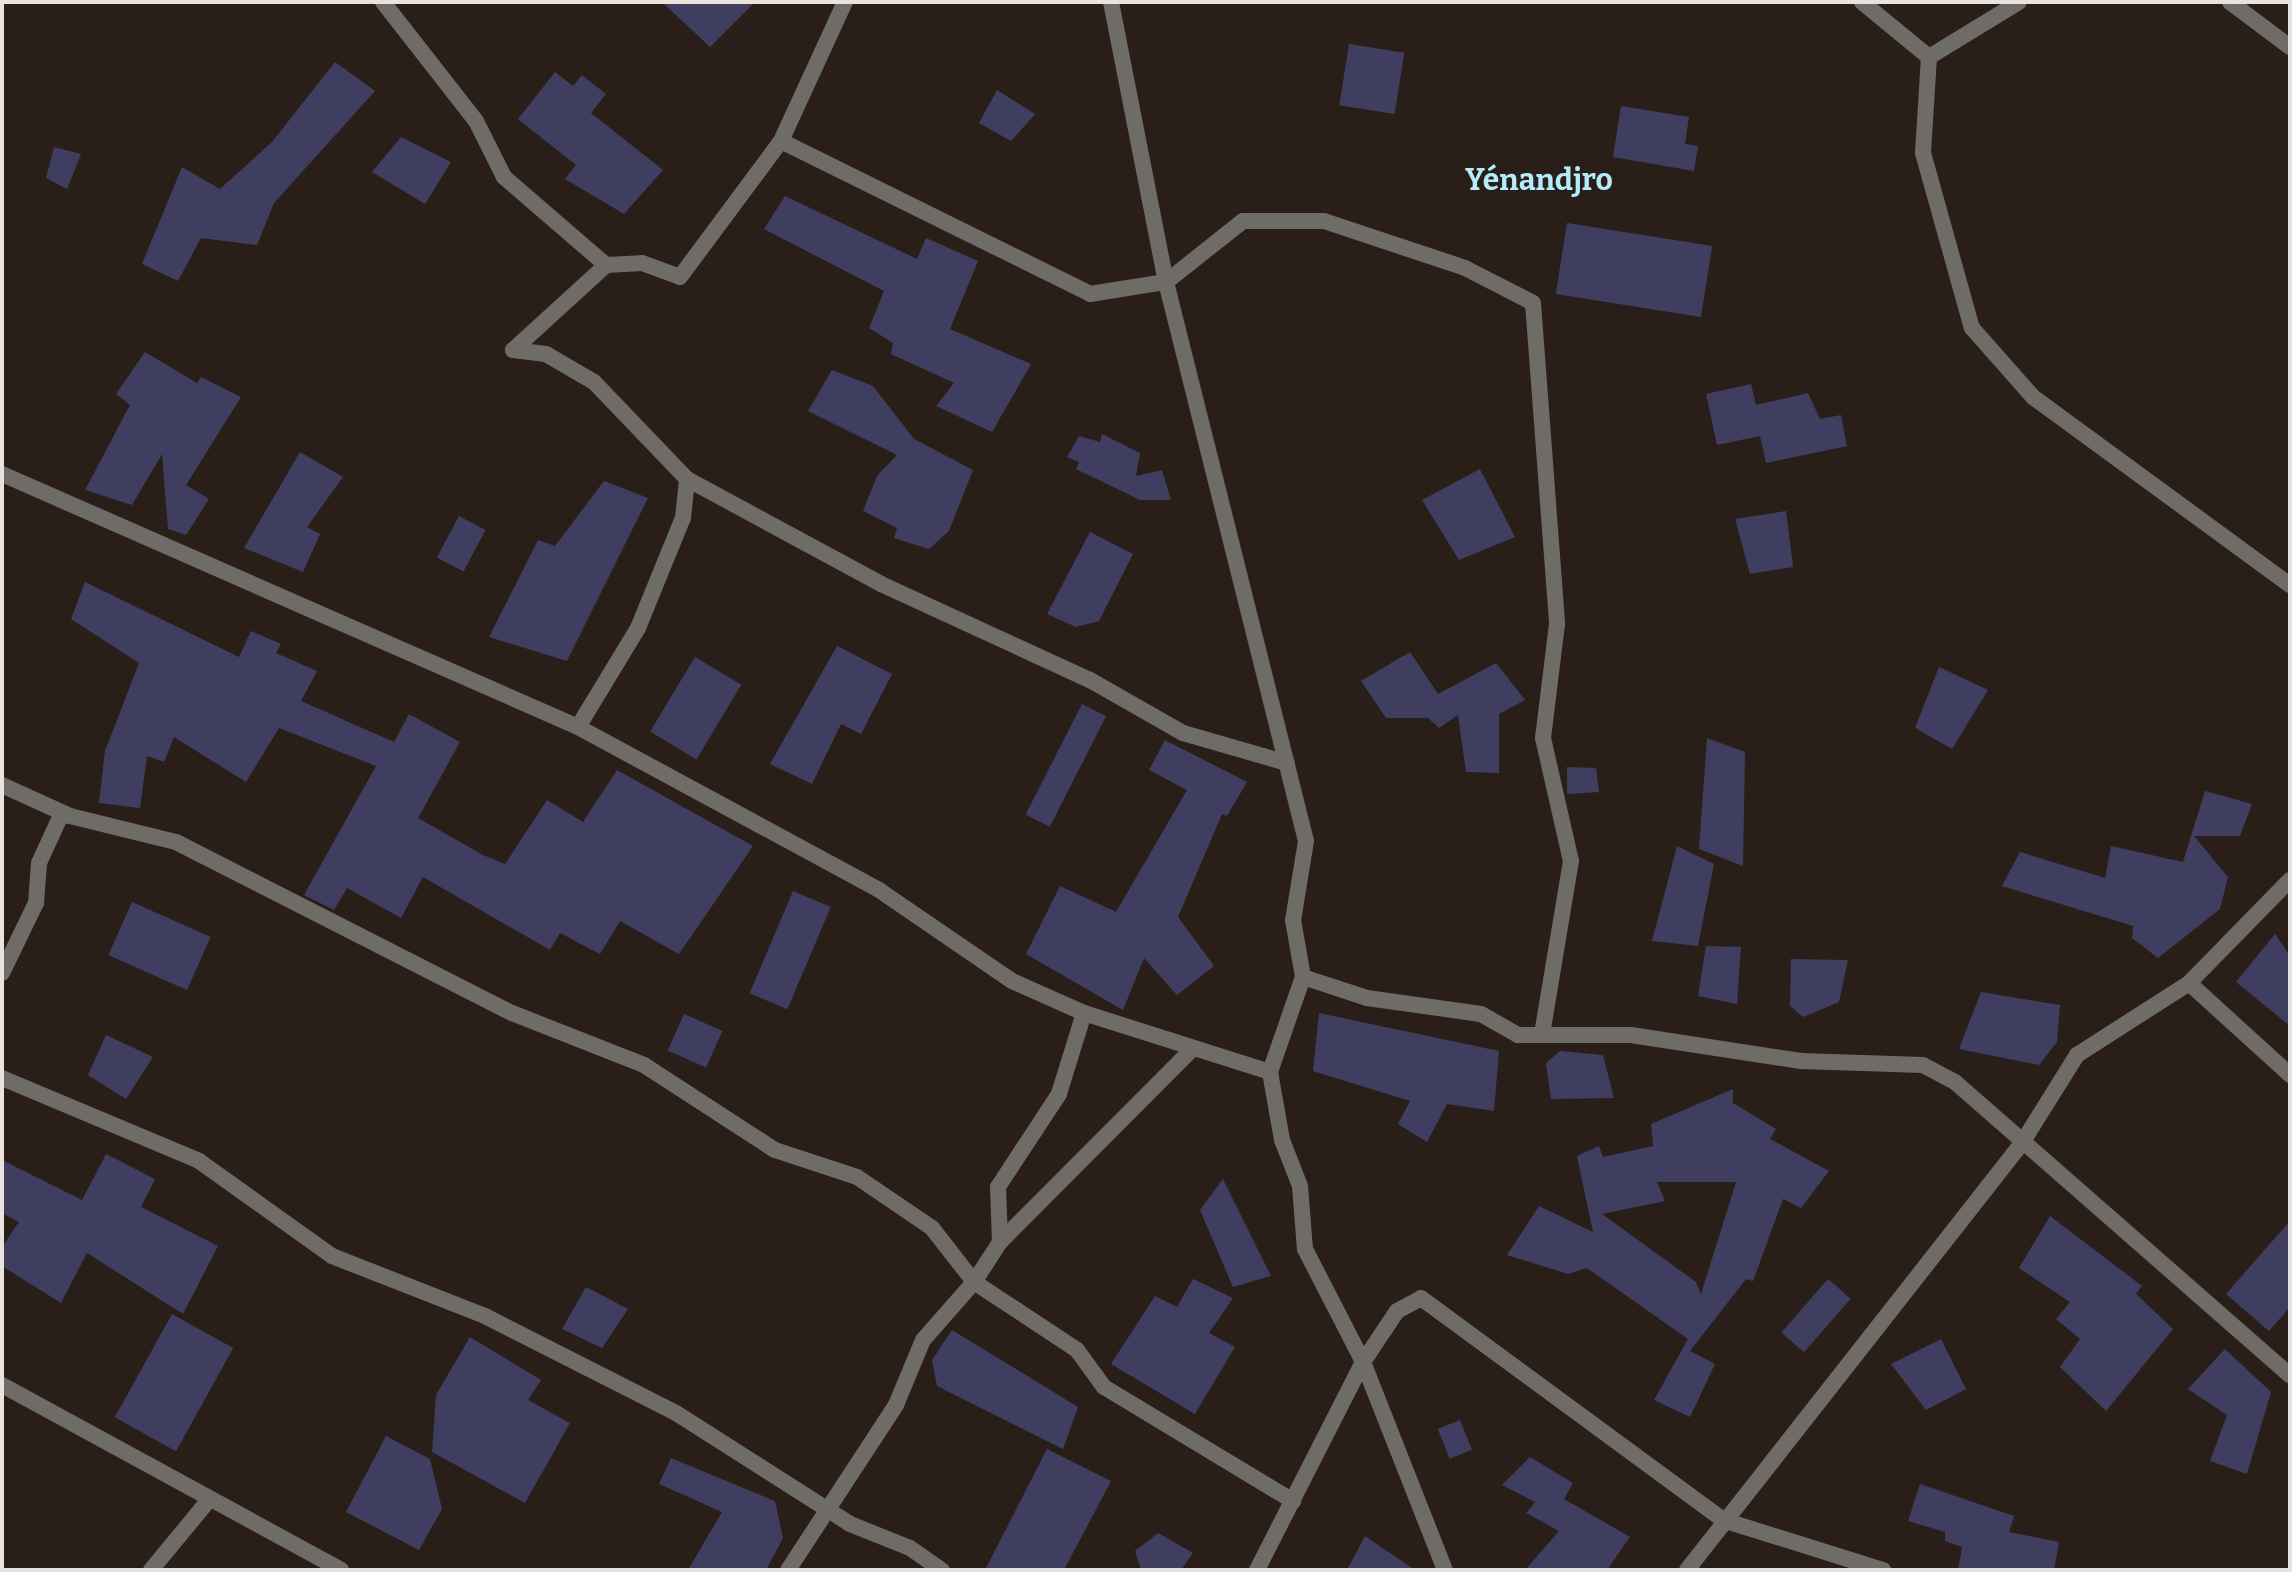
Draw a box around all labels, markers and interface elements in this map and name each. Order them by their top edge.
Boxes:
district label: Yénandjro [1465,162,1613,198]

